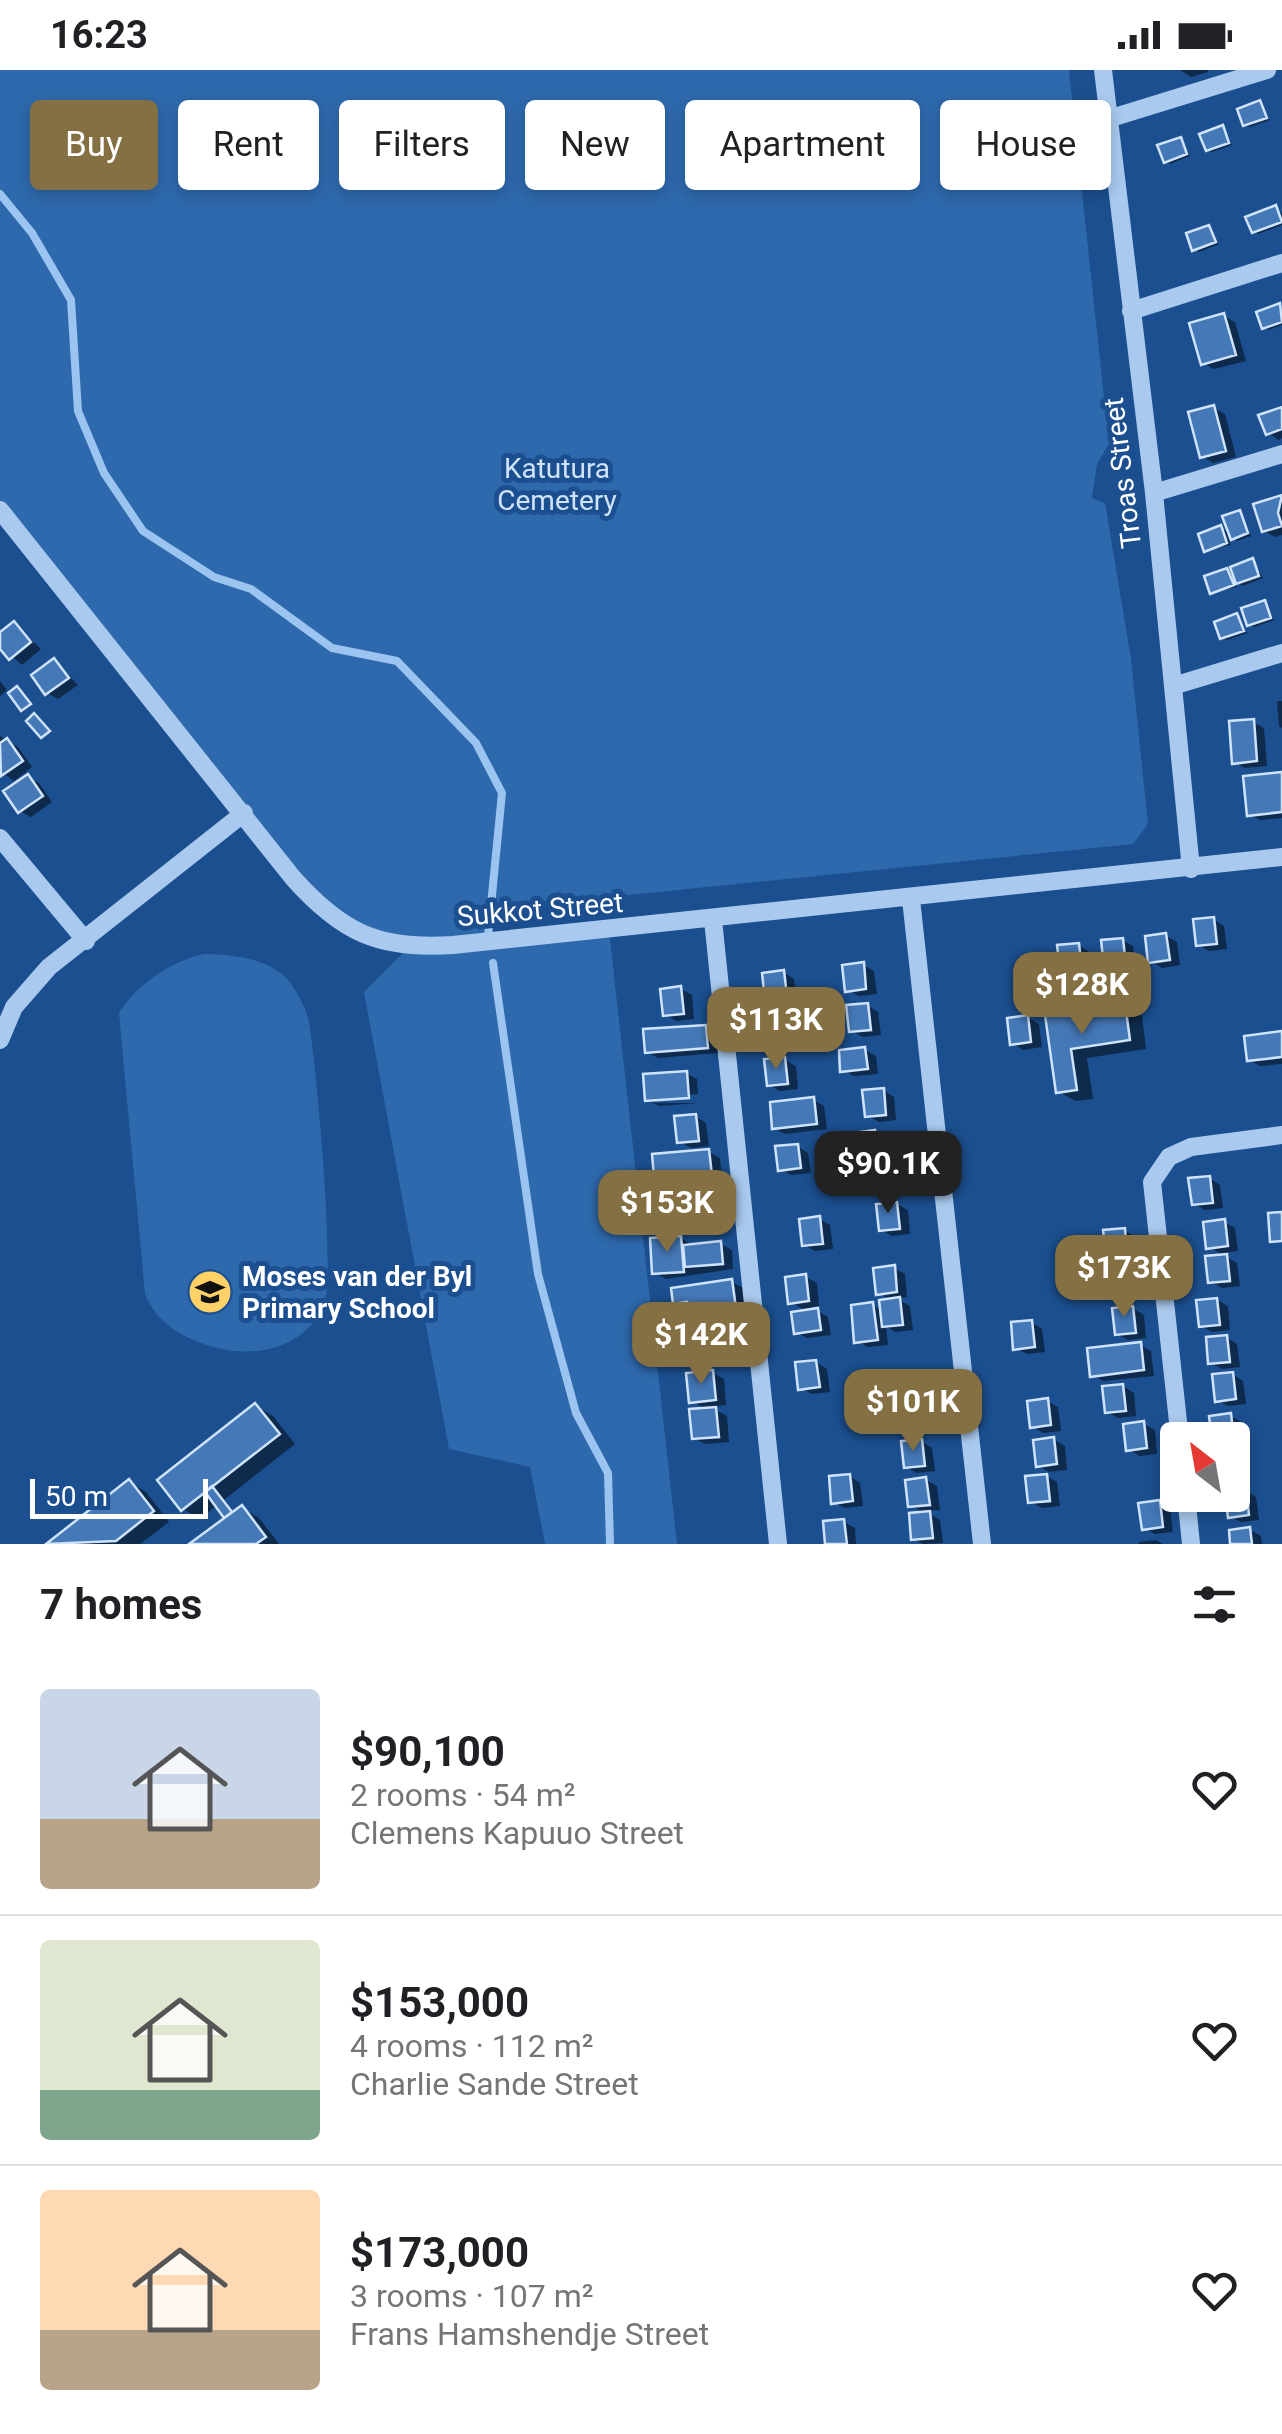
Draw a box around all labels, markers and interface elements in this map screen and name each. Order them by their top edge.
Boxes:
text: 16:23 [50,13,148,57]
chip: Buy [30,100,158,190]
chip: Rent [178,100,319,190]
chip: Filters [339,100,505,190]
chip: New [525,100,665,190]
chip: Apartment [685,100,920,190]
chip: House [940,100,1111,190]
street label: Troas Street [1097,396,1148,550]
park label: Katutura Cemetery [497,452,617,517]
street label: Sukkot Street [456,886,624,933]
pin: $128K [1012,952,1152,1037]
text: $128K [1035,965,1129,1003]
pin: $113K [706,987,846,1072]
text: $113K [729,1000,823,1038]
pin: $90.1K [807,1131,969,1216]
text: $90.1K [836,1144,940,1182]
pin: $153K [597,1170,737,1255]
text: $153K [620,1183,714,1221]
pin: $173K [1054,1235,1194,1320]
text: $173K [1077,1248,1171,1286]
place label: Moses van der Byl Primary School [242,1260,472,1325]
school or university icon: Moses van der Byl Primary School [187,1269,233,1315]
pin: $142K [631,1302,771,1387]
text: $142K [654,1315,748,1353]
pin: $101K [843,1369,983,1454]
text: $101K [866,1382,960,1420]
north arrow [1160,1422,1250,1512]
map controls [1160,1422,1250,1512]
scale bar [30,1474,208,1518]
text: 50 m [45,1480,108,1513]
icon: filters [1187,1577,1242,1632]
text: 7 homes [40,1580,202,1629]
text: $90,100 [350,1727,505,1776]
icon: home [120,1729,240,1849]
icon: heart [1187,1762,1242,1817]
text: 2 rooms · 54 m² [350,1776,575,1814]
text: Clemens Kapuuo Street [350,1814,684,1852]
text: $153,000 [350,1978,529,2027]
icon: home [120,1980,240,2100]
icon: heart [1187,2013,1242,2068]
text: 4 rooms · 112 m² [350,2027,593,2065]
text: Charlie Sande Street [350,2065,639,2103]
text: $173,000 [350,2228,529,2277]
icon: home [120,2230,240,2350]
icon: heart [1187,2263,1242,2318]
text: 3 rooms · 107 m² [350,2277,593,2315]
text: Frans Hamshendje Street [350,2315,709,2353]

